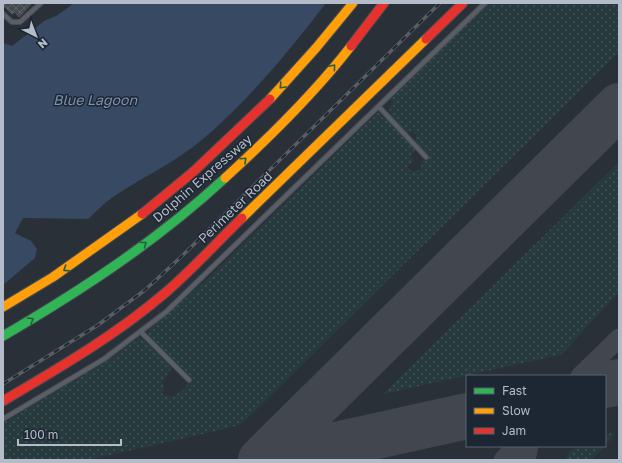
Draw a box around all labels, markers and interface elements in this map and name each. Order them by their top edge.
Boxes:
north arrow [16,16,56,56]
text: N [36,36,50,51]
one-way arrow [329,64,336,71]
one-way arrow [280,81,287,89]
water label: Blue Lagoon [53,91,138,108]
street label: Dolphin Expressway [149,130,255,225]
one-way arrow [239,158,247,165]
street label: Perimeter Road [195,168,275,246]
one-way arrow [140,242,147,249]
one-way arrow [63,264,70,271]
one-way arrow [27,317,34,324]
legend [466,375,606,447]
text: Fast [502,383,527,398]
text: Slow [502,403,530,418]
scale bar [18,421,121,447]
text: Jam [502,423,526,438]
text: 100 m [24,427,58,442]

